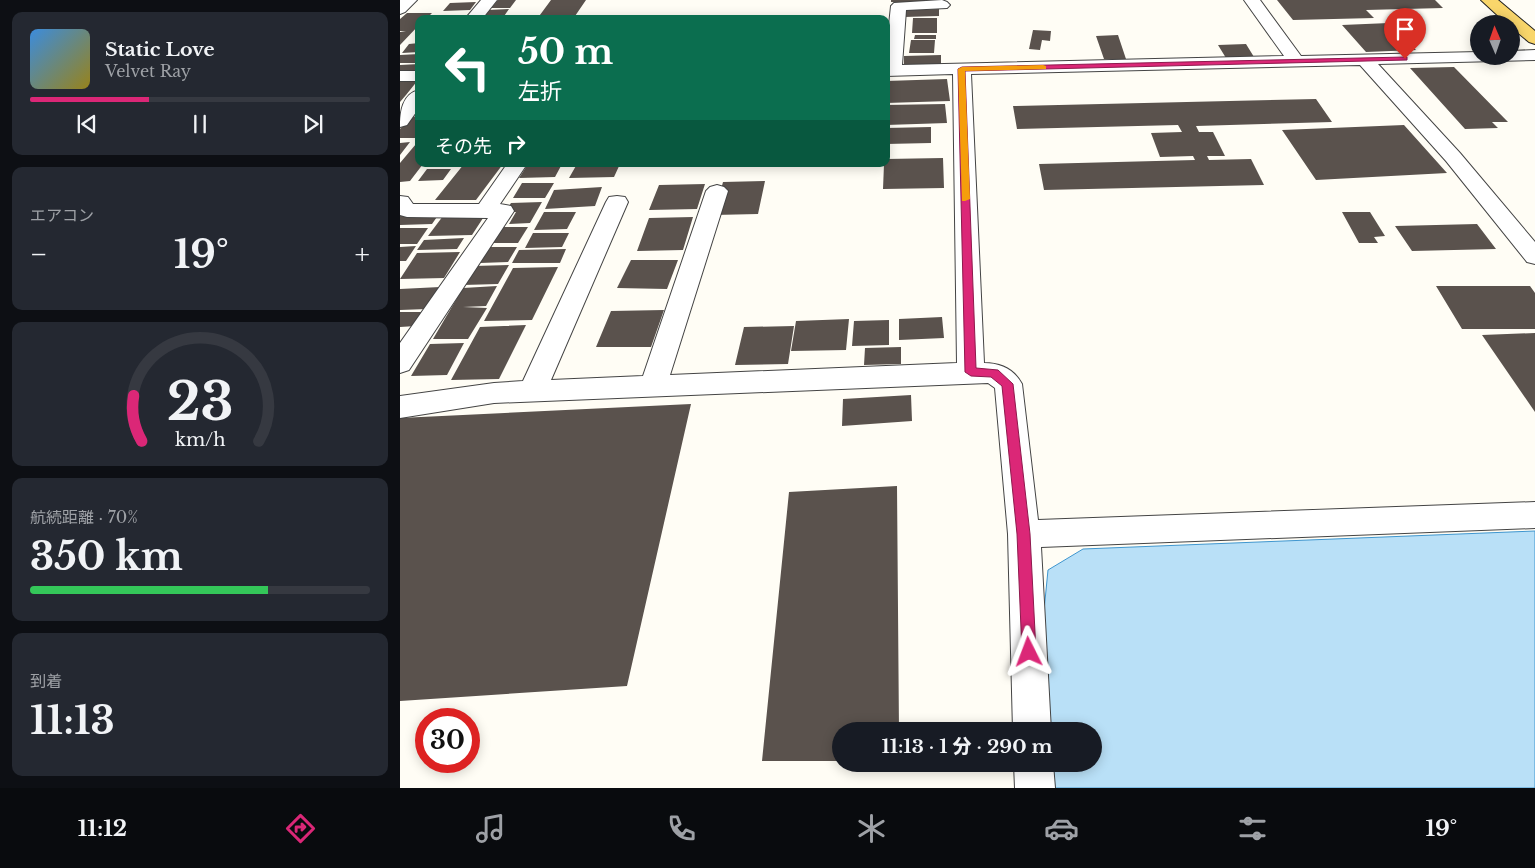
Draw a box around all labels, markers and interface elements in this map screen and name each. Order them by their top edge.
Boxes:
pin [1384,8,1426,59]
icon: arrive [1391,15,1419,43]
north arrow [1470,15,1520,65]
map controls [1470,15,1520,65]
text: 50 m [518,30,613,73]
icon: left [435,35,500,100]
text: Static Love [105,38,215,61]
text: Velvet Ray [105,61,191,81]
text: 左折 [518,78,562,105]
icon: previous [73,110,101,138]
icon: pause [186,110,214,138]
icon: next [299,110,327,138]
icon: right [502,130,530,158]
text: その先 [435,135,492,158]
text: エアコン [30,205,94,225]
text: 19° [174,231,229,278]
text: − [30,237,48,272]
text: + [355,237,370,272]
text: 23 [167,370,233,434]
text: km/h [175,429,225,451]
text: 航続距離 · 70% [30,507,138,527]
text: 350 km [30,533,183,580]
position arrow [1002,625,1054,677]
text: 到着 [30,671,62,691]
text: 11:13 [30,697,115,744]
speed limit sign: 30 [415,708,480,773]
text: 11:13 · 1 分 · 290 m [881,735,1053,758]
icon: directions [283,811,318,846]
icon: music [473,811,508,846]
icon: phone [664,811,699,846]
icon: climate [854,811,889,846]
icon: car [1044,811,1079,846]
icon: filters [1235,811,1270,846]
text: 11:12 [78,815,127,842]
text: 19° [1425,815,1457,842]

